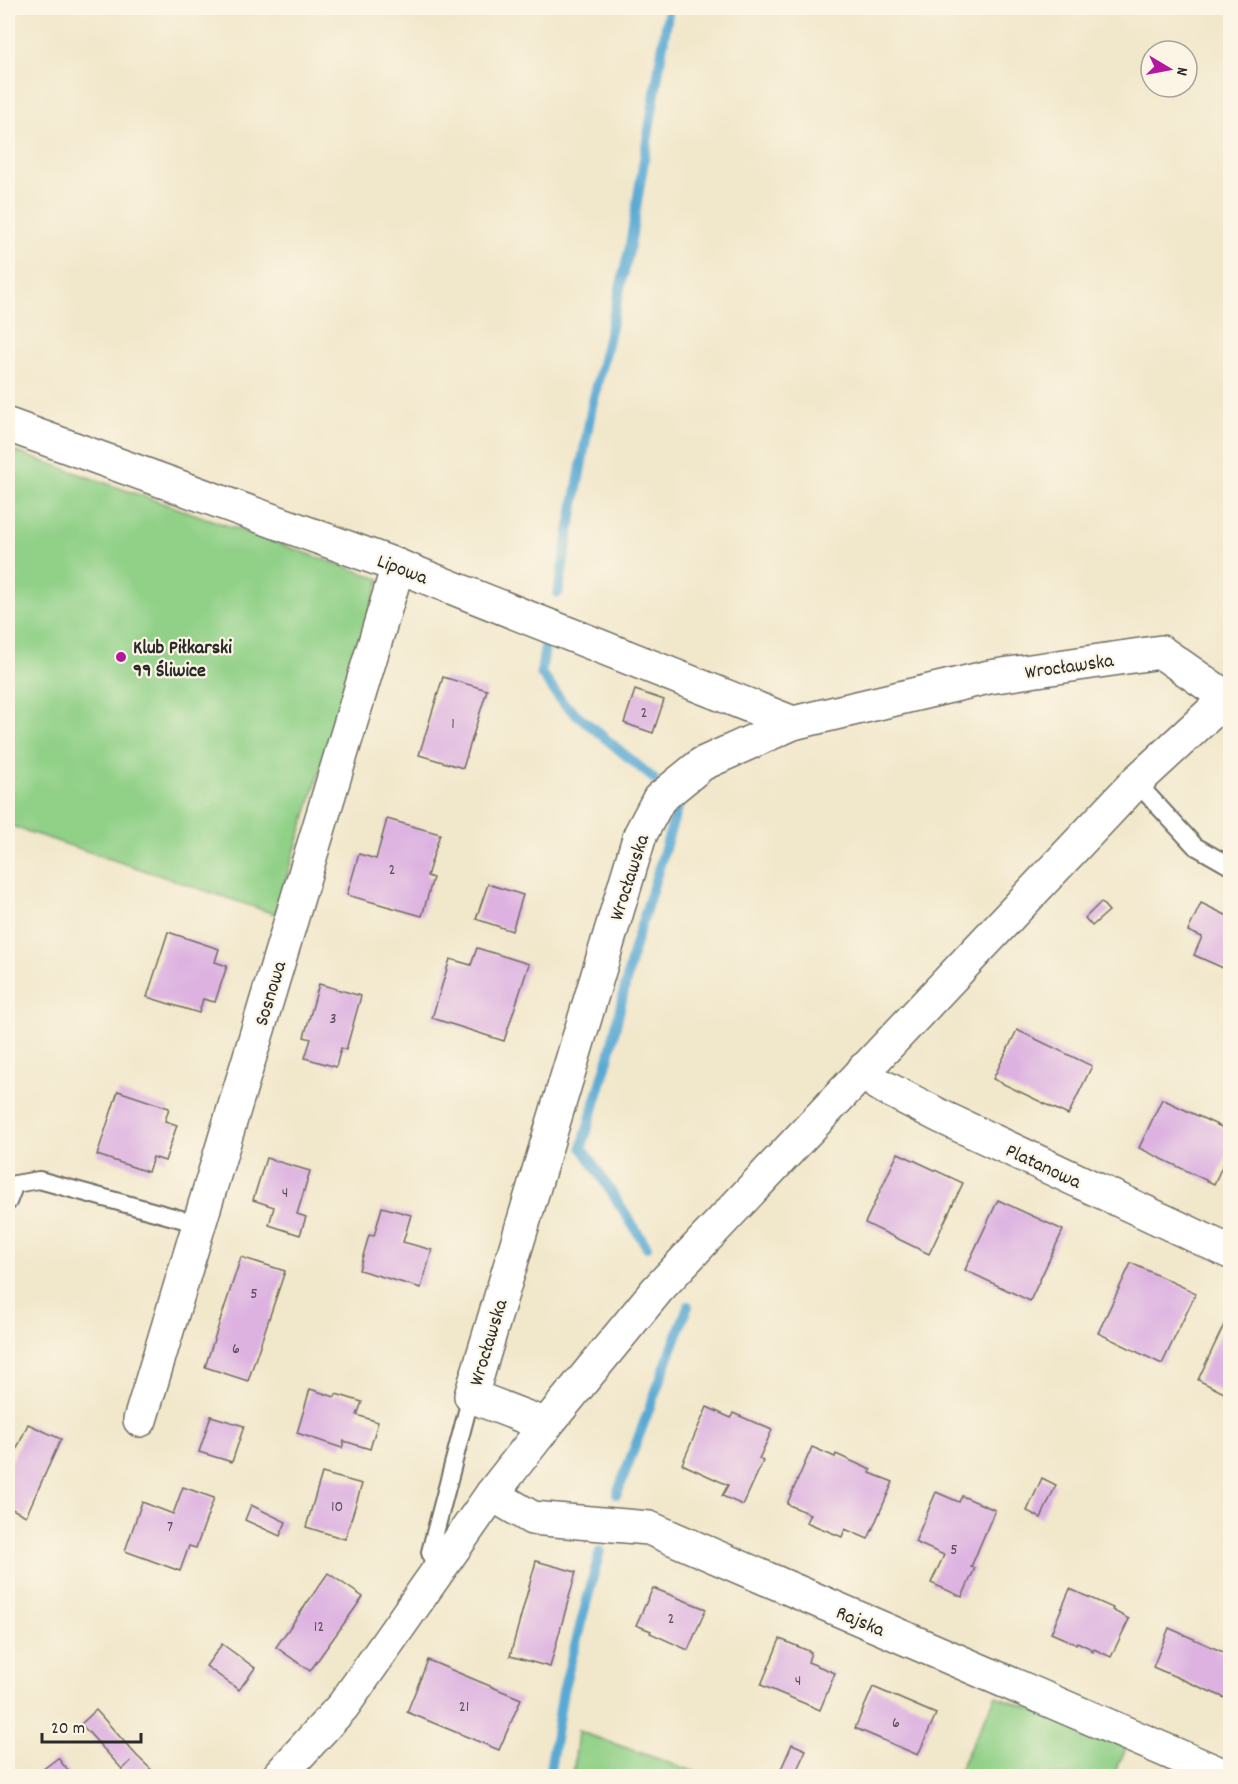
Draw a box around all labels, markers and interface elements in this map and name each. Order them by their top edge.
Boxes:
north arrow [1139,39,1199,99]
text: N [1169,65,1193,77]
street label: Lipowa [373,548,432,593]
place label: Klub Piłkarski 99 Śliwice [133,635,232,686]
street label: Wrocławska [1023,648,1116,688]
marker: Klub Piłkarski 99 Śliwice [114,650,128,664]
house number: 2 [641,702,648,725]
house number: 1 [451,713,455,736]
street label: Wrocławska [604,831,658,925]
house number: 2 [389,859,396,882]
street label: Sosnowa [249,957,295,1030]
house number: 3 [329,1008,337,1031]
street label: Platanowa [1000,1138,1086,1198]
house number: 4 [282,1182,288,1205]
house number: 5 [250,1283,258,1306]
street label: Wrocławska [463,1296,516,1390]
house number: 6 [232,1338,240,1361]
house number: 10 [331,1496,343,1519]
house number: 7 [167,1516,173,1539]
house number: 5 [950,1539,958,1562]
street label: Rajska [831,1600,889,1646]
house number: 2 [668,1608,675,1631]
house number: 12 [314,1616,324,1639]
house number: 4 [795,1670,801,1693]
house number: 21 [459,1696,469,1719]
scale bar [42,1706,141,1744]
house number: 6 [892,1712,900,1735]
text: 20 m [51,1717,85,1742]

